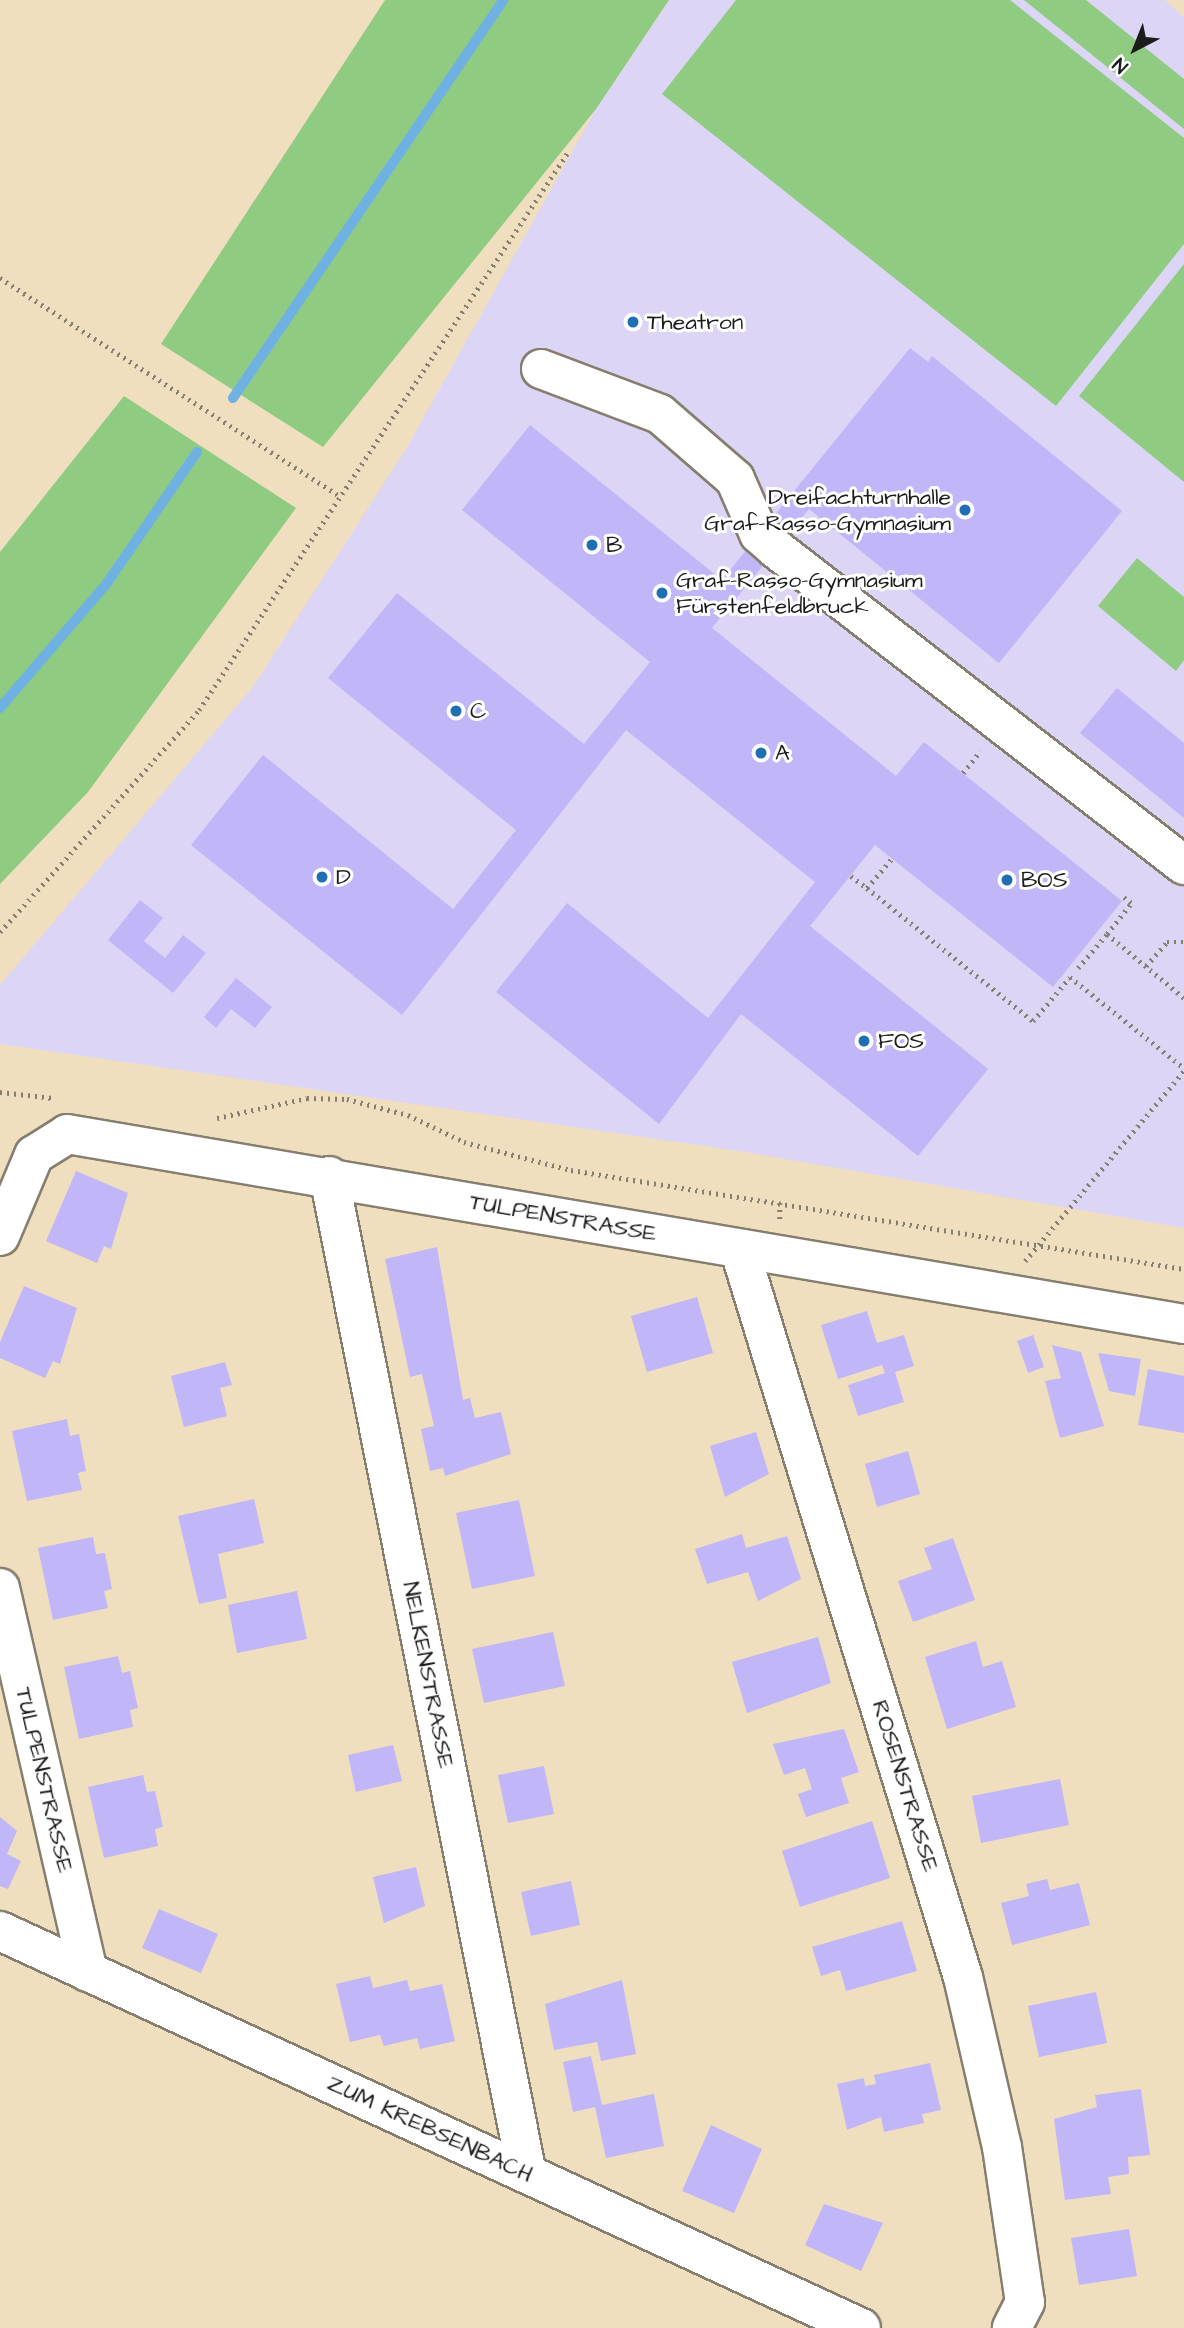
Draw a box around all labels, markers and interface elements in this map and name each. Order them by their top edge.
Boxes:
north arrow [1100,14,1170,84]
text: N [1107,51,1134,79]
place label: Theatron [647,308,743,336]
marker: Theatron [625,314,641,330]
place label: Dreifachturnhalle Graf-Rasso-Gymnasium [704,483,951,537]
marker: Dreifachturnhalle Graf-Rasso-Gymnasium [957,502,973,518]
place label: B [606,531,622,559]
marker: B [584,537,600,553]
place label: Graf-Rasso-Gymnasium Fürstenfeldbruck [676,566,923,620]
marker: Graf-Rasso-Gymnasium Fürstenfeldbruck [654,585,670,601]
place label: C [470,697,486,725]
marker: C [448,703,464,719]
place label: A [775,739,790,767]
marker: A [753,745,769,761]
place label: D [336,863,351,891]
place label: BOS [1021,866,1068,894]
marker: D [314,869,330,885]
marker: BOS [999,872,1015,888]
place label: FOS [878,1027,924,1055]
marker: FOS [856,1033,872,1049]
street label: TULPENSTRASSE [467,1188,659,1248]
street label: NELKENSTRASSE [396,1579,460,1771]
street label: TULPENSTRASSE [9,1685,79,1875]
street label: ROSENSTRASSE [866,1697,944,1875]
street label: ZUM KREBSENBACH [323,2069,537,2189]

